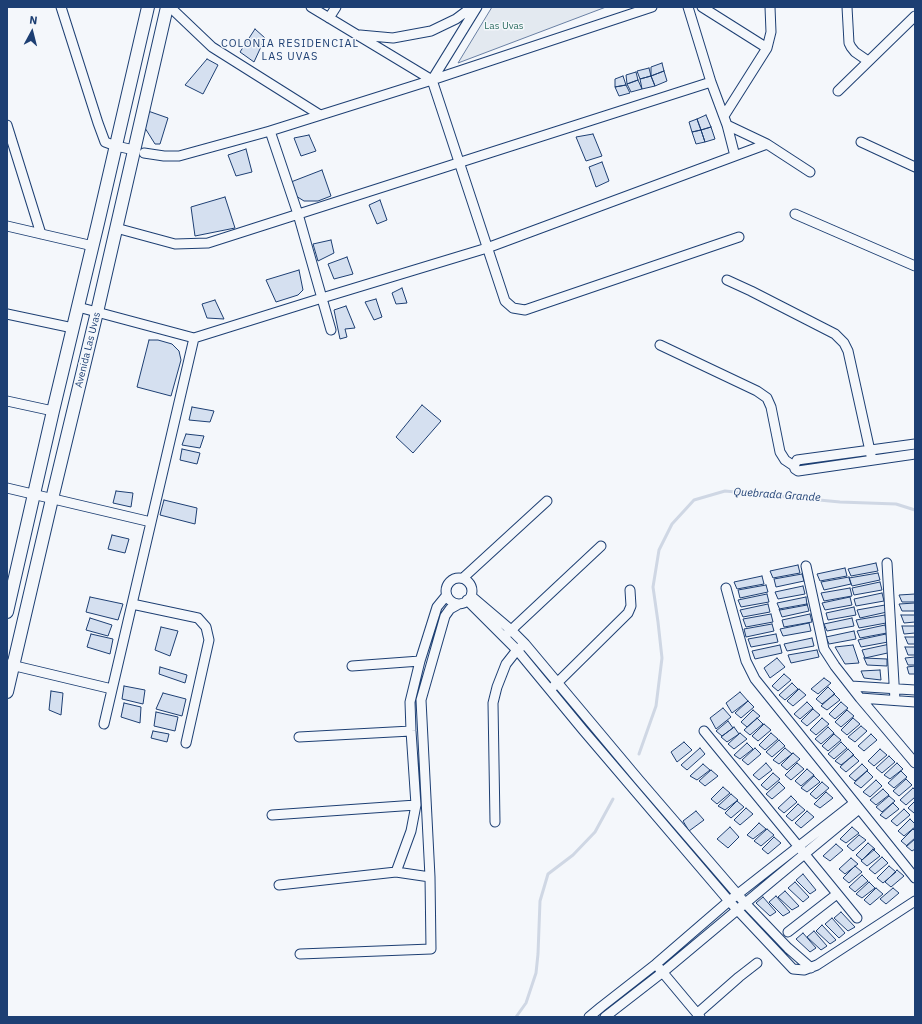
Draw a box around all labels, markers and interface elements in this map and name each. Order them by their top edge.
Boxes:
north arrow [12,12,52,52]
text: N [29,13,38,28]
park label: Las Uvas [484,20,524,32]
district label: COLONIA RESIDENCIAL LAS UVAS [221,37,359,63]
street label: Avenida Las Uvas [73,311,103,389]
water label: Quebrada Grande [733,485,821,505]

